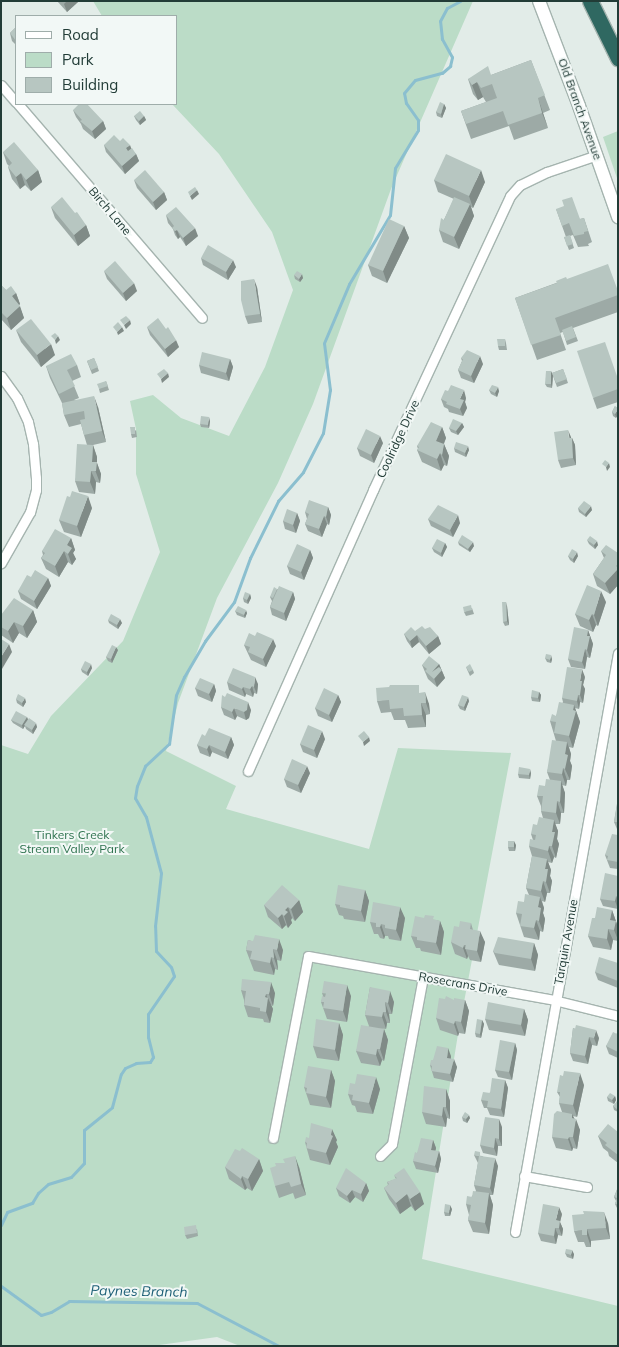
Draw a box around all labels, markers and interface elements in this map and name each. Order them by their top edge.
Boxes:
legend [15,15,178,105]
text: Road [62,25,99,44]
text: Park [62,50,94,69]
street label: Old Branch Avenue [555,56,605,162]
text: Building [62,75,118,94]
street label: Birch Lane [86,184,134,238]
street label: Coolridge Drive [374,398,422,480]
park label: Tinkers Creek Stream Valley Park [19,828,125,856]
street label: Tarquin Avenue [551,898,581,986]
street label: Rosecrans Drive [417,969,509,999]
water label: Paynes Branch [90,1282,188,1300]

